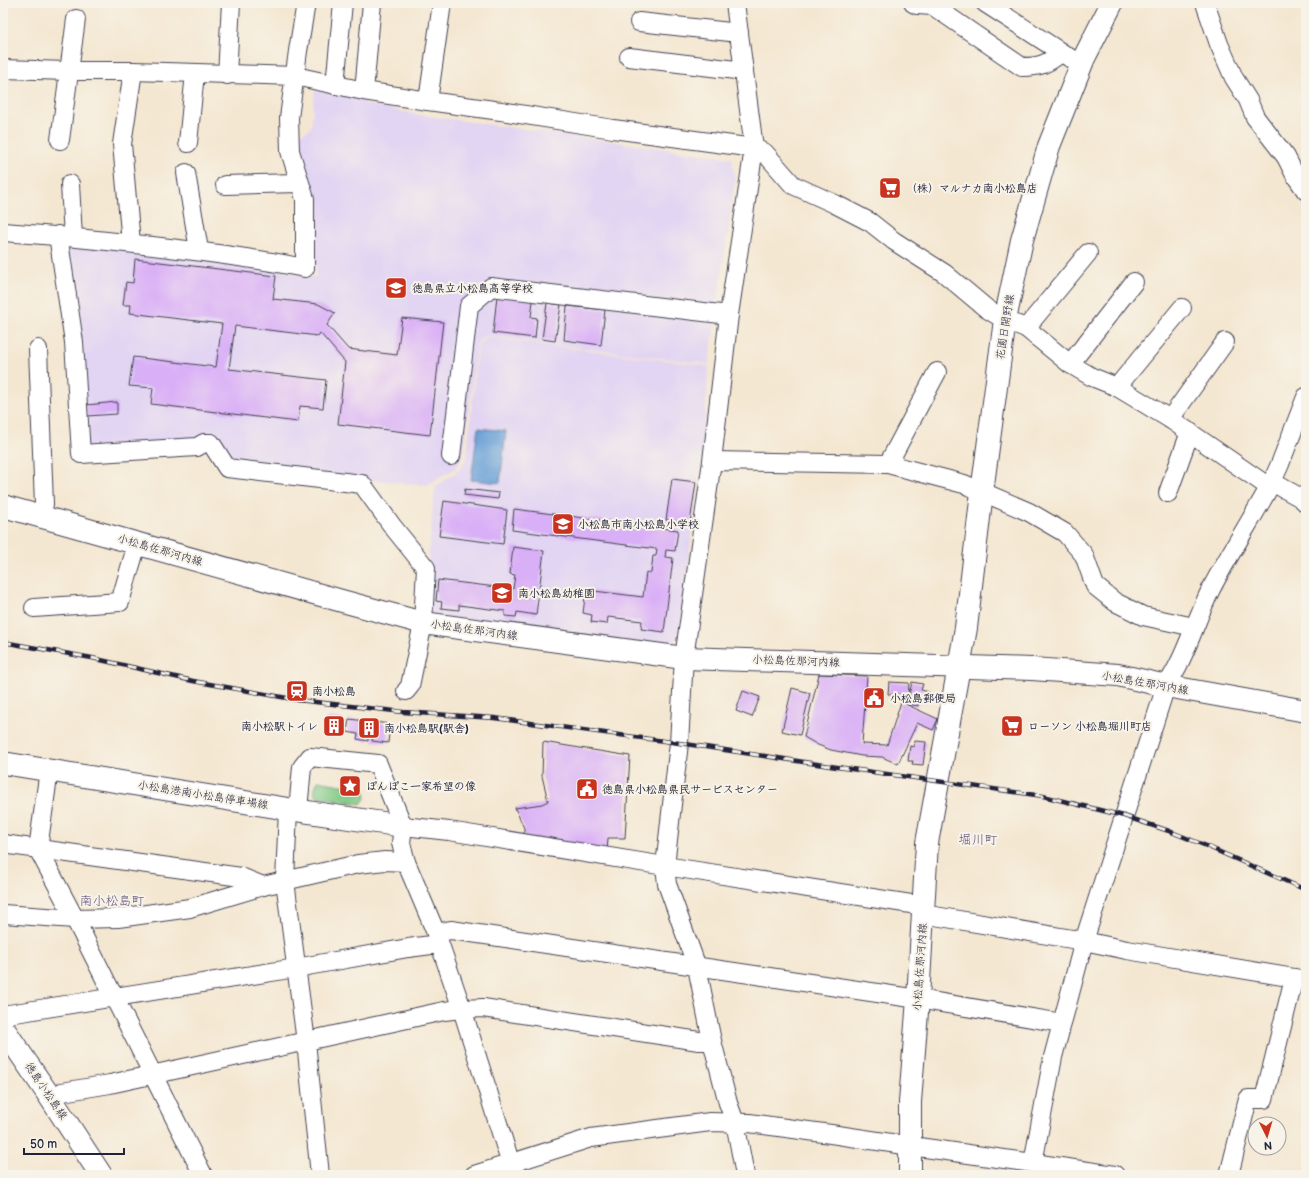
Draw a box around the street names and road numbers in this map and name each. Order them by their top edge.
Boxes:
street label: 花園日開野線 [993,293,1017,361]
street label: 小松島佐那河内線 [116,532,204,568]
street label: 小松島佐那河内線 [430,617,518,643]
street label: 小松島佐那河内線 [752,653,840,669]
street label: 小松島佐那河内線 [1101,669,1189,697]
street label: 小松島港南小松島停車場線 [137,778,269,812]
street label: 小松島佐那河内線 [910,923,930,1011]
street label: 徳島小松島線 [22,1060,70,1122]

